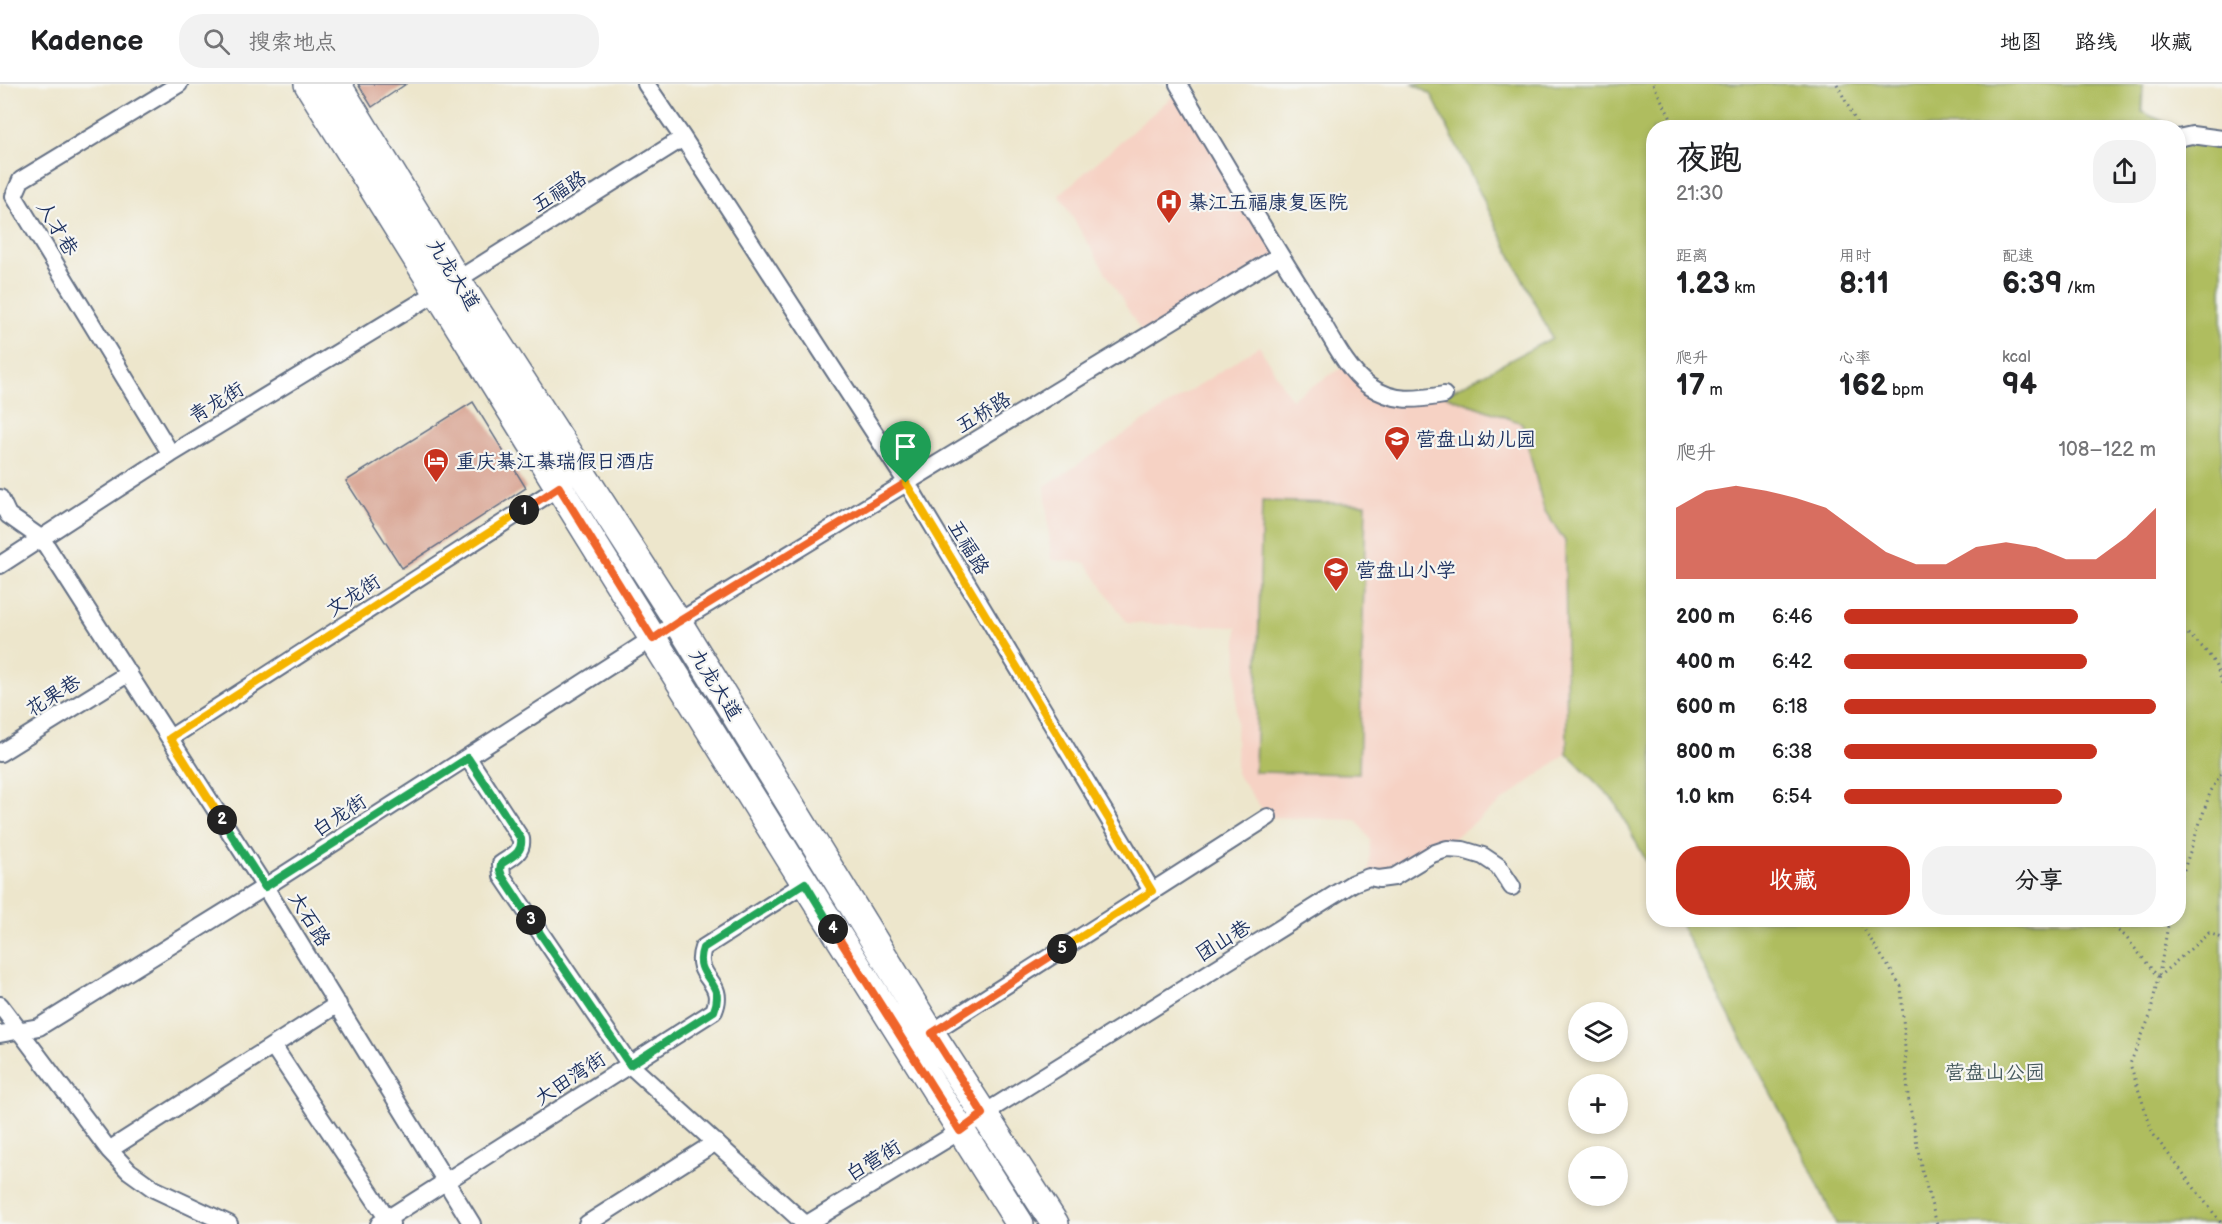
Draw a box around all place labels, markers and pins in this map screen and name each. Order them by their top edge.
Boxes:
hospital icon: 綦江五福康复医院 [1154,187,1184,225]
place label: 綦江五福康复医院 [1188,191,1348,215]
pin [880,421,931,483]
school or university icon: 营盘山幼儿园 [1382,424,1412,462]
place label: 营盘山幼儿园 [1416,428,1536,452]
hotel icon: 重庆綦江綦瑞假日酒店 [421,446,451,484]
place label: 重庆綦江綦瑞假日酒店 [456,450,656,474]
pin: 1 [509,495,539,525]
school or university icon: 营盘山小学 [1321,555,1351,593]
place label: 营盘山小学 [1356,559,1456,583]
pin: 2 [207,805,237,835]
pin: 3 [516,905,546,935]
pin: 4 [818,914,848,944]
pin: 5 [1047,934,1077,964]

